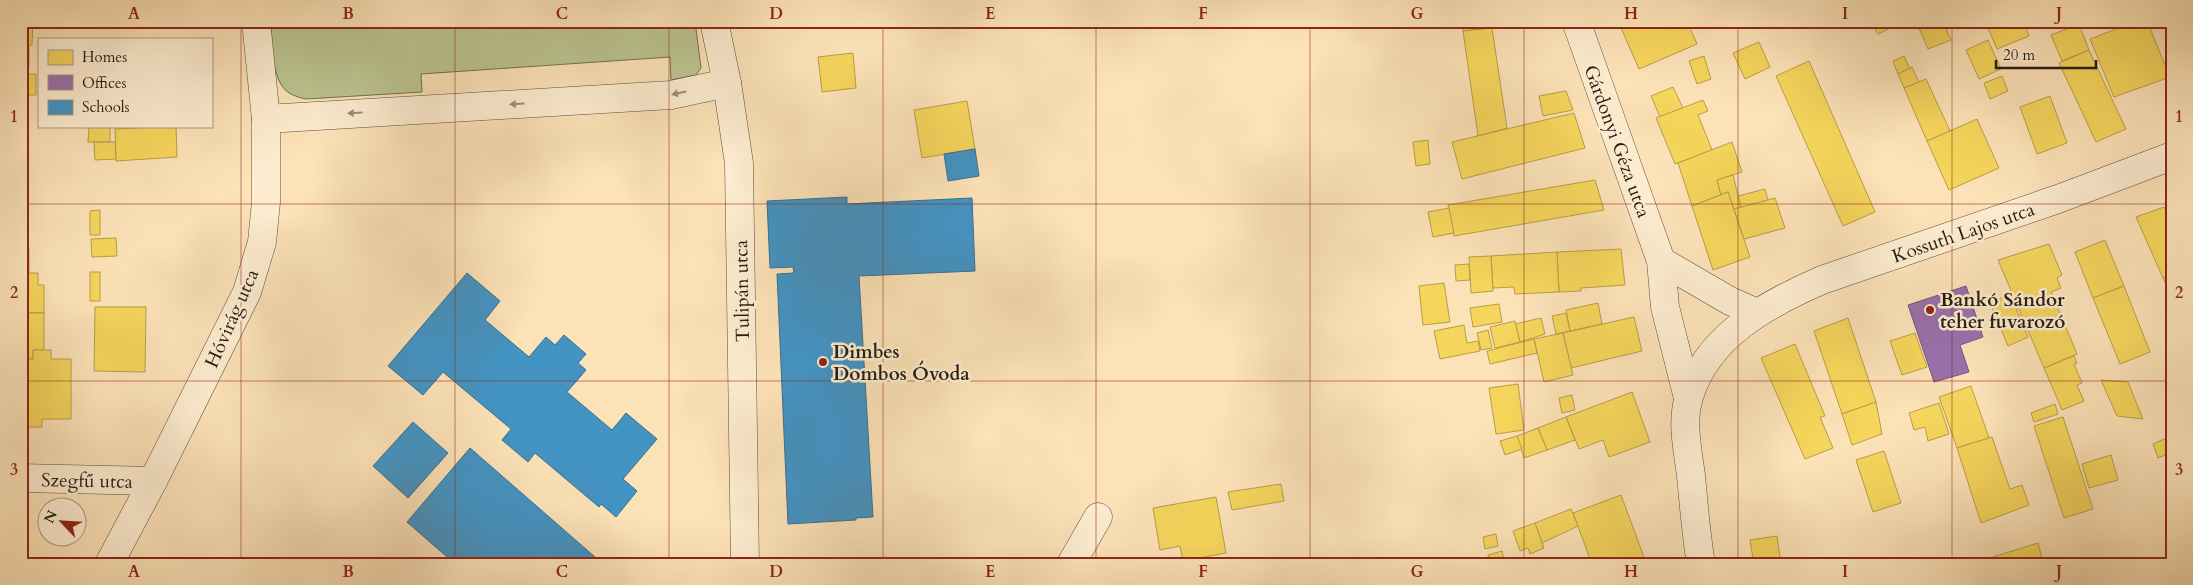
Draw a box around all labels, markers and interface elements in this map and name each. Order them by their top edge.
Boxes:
text: A [128,3,140,25]
text: B [342,3,354,25]
text: C [556,3,568,25]
text: D [769,3,783,25]
text: E [985,3,995,25]
text: F [1198,3,1208,25]
text: G [1410,3,1424,25]
text: H [1624,3,1638,25]
text: I [1842,3,1848,25]
text: J [2054,3,2062,25]
legend [38,38,212,128]
scale bar [1996,38,2096,70]
text: 20 m [2003,45,2035,65]
text: Homes [82,47,127,67]
street label: Gárdonyi Géza utca [1577,61,1657,221]
text: Offices [82,73,127,93]
one-way arrow [672,89,687,97]
text: Schools [82,97,130,117]
one-way arrow [509,100,525,108]
text: 1 [10,106,18,128]
text: 1 [2175,106,2183,128]
one-way arrow [347,110,363,118]
street label: Kossuth Lajos utca [1889,196,2038,270]
street label: Tulipán utca [728,240,756,342]
street label: Hóvirág utca [199,265,265,372]
text: 2 [10,282,18,304]
text: 2 [2175,282,2183,304]
place label: Bankó Sándor teher fuvarozó [1940,287,2065,335]
marker: Bankó Sándor teher fuvarozó [1924,304,1936,316]
place label: Dimbes Dombos Óvoda [833,339,970,387]
marker: Dimbes Dombos Óvoda [817,356,829,368]
text: 3 [10,459,18,481]
text: 3 [2175,459,2183,481]
street label: Szegfű utca [41,467,133,495]
north arrow [38,498,88,548]
text: N [39,507,62,526]
text: A [128,561,140,583]
text: B [342,561,354,583]
text: C [556,561,568,583]
text: D [769,561,783,583]
text: E [985,561,995,583]
text: F [1198,561,1208,583]
text: G [1410,561,1424,583]
text: H [1624,561,1638,583]
text: I [1842,561,1848,583]
text: J [2054,561,2062,583]

